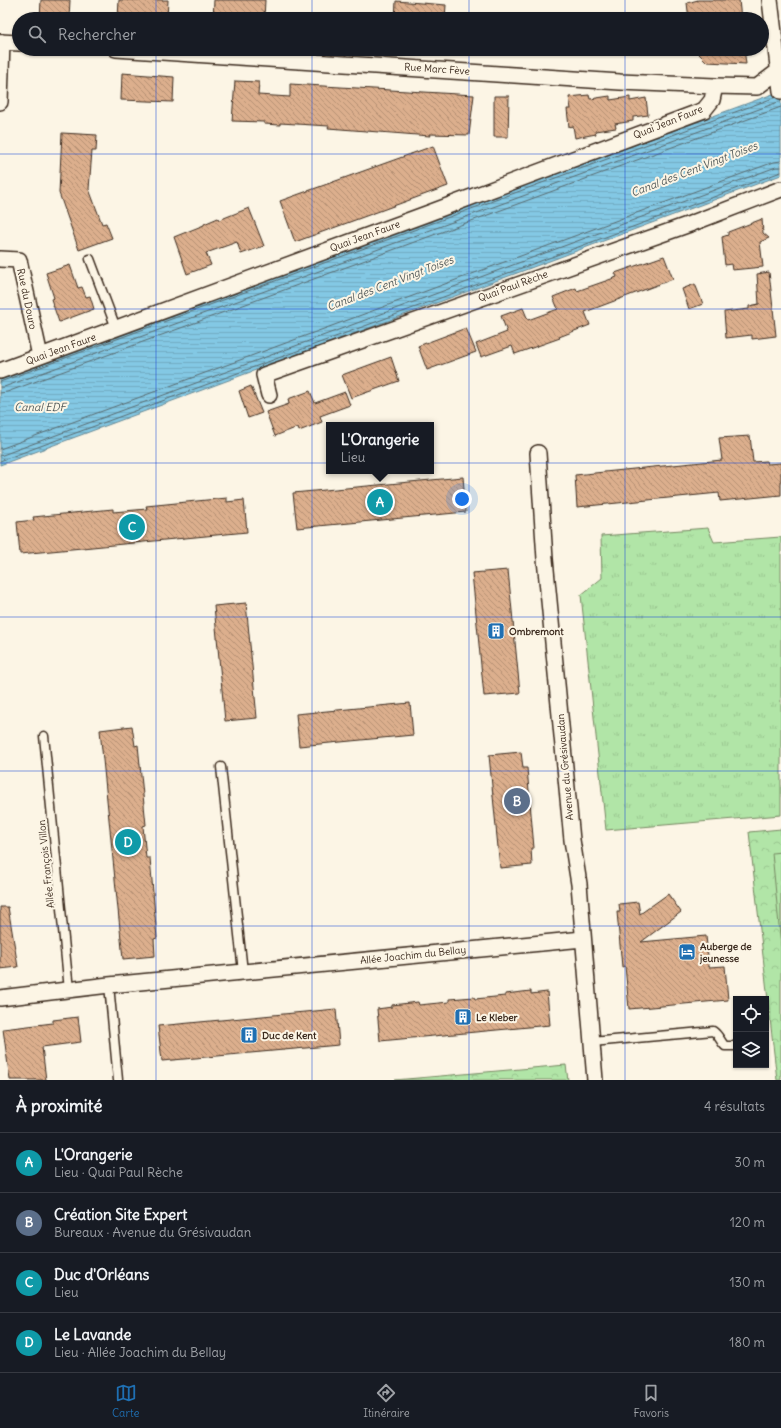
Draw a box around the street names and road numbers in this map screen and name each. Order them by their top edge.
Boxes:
street label: Rue Marc Fève [404,60,470,78]
street label: Quai Jean Faure [631,102,705,142]
street label: Quai Jean Faure [328,217,402,255]
street label: Rue du Douro [14,267,40,331]
street label: Quai Paul Rèche [476,267,550,305]
street label: Quai Jean Faure [24,330,98,368]
street label: Avenue du Grésivaudan [554,713,576,821]
street label: Allée François Villon [35,819,57,909]
street label: Allée Joachim du Bellay [359,943,467,967]

